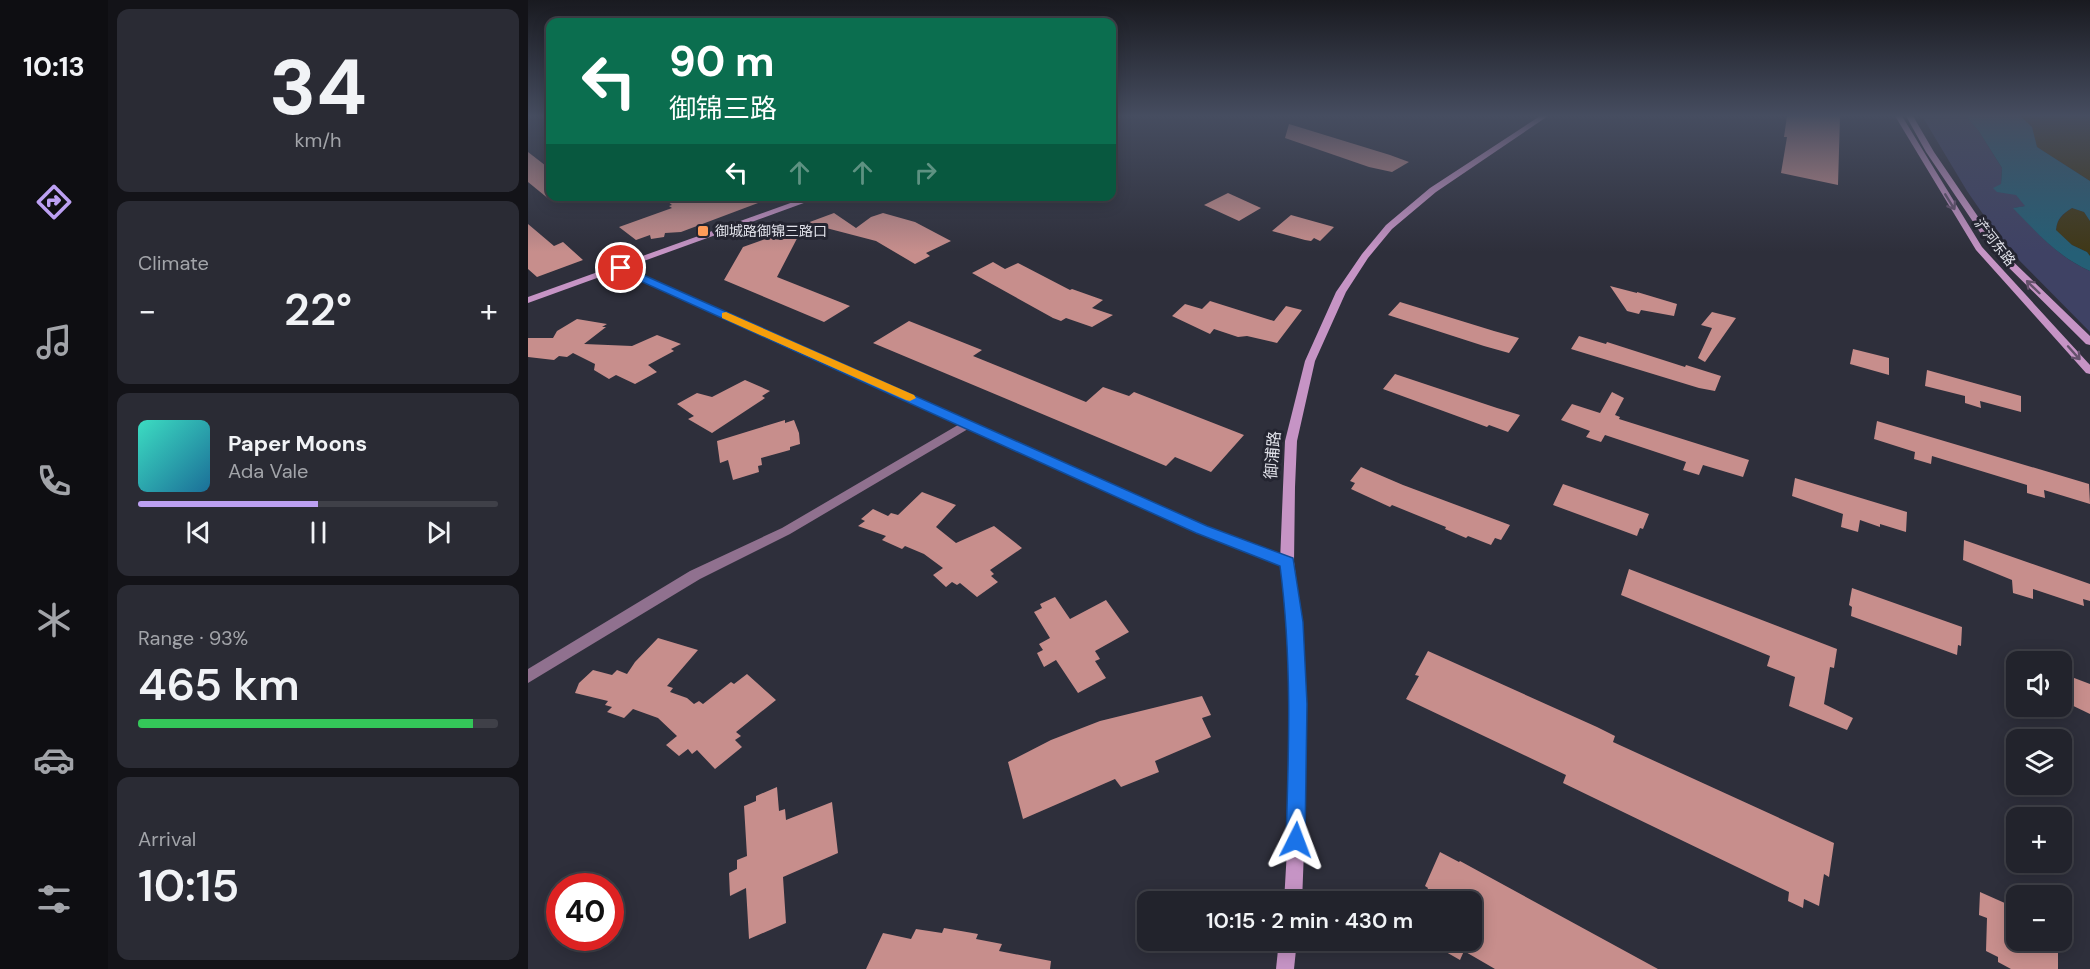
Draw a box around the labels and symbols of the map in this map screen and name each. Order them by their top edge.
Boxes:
one-way arrow [1944,194,1957,211]
street label: 浐河东路 [1971,214,2019,270]
place label: 御城路御锦三路口 [715,222,827,240]
marker: 御城路御锦三路口 [696,224,710,238]
pin [595,242,646,293]
one-way arrow [2026,280,2041,294]
one-way arrow [2067,345,2081,360]
street label: 御浦路 [1260,430,1285,480]
position arrow [1264,808,1328,872]
speed limit sign: 40 [546,873,624,951]

